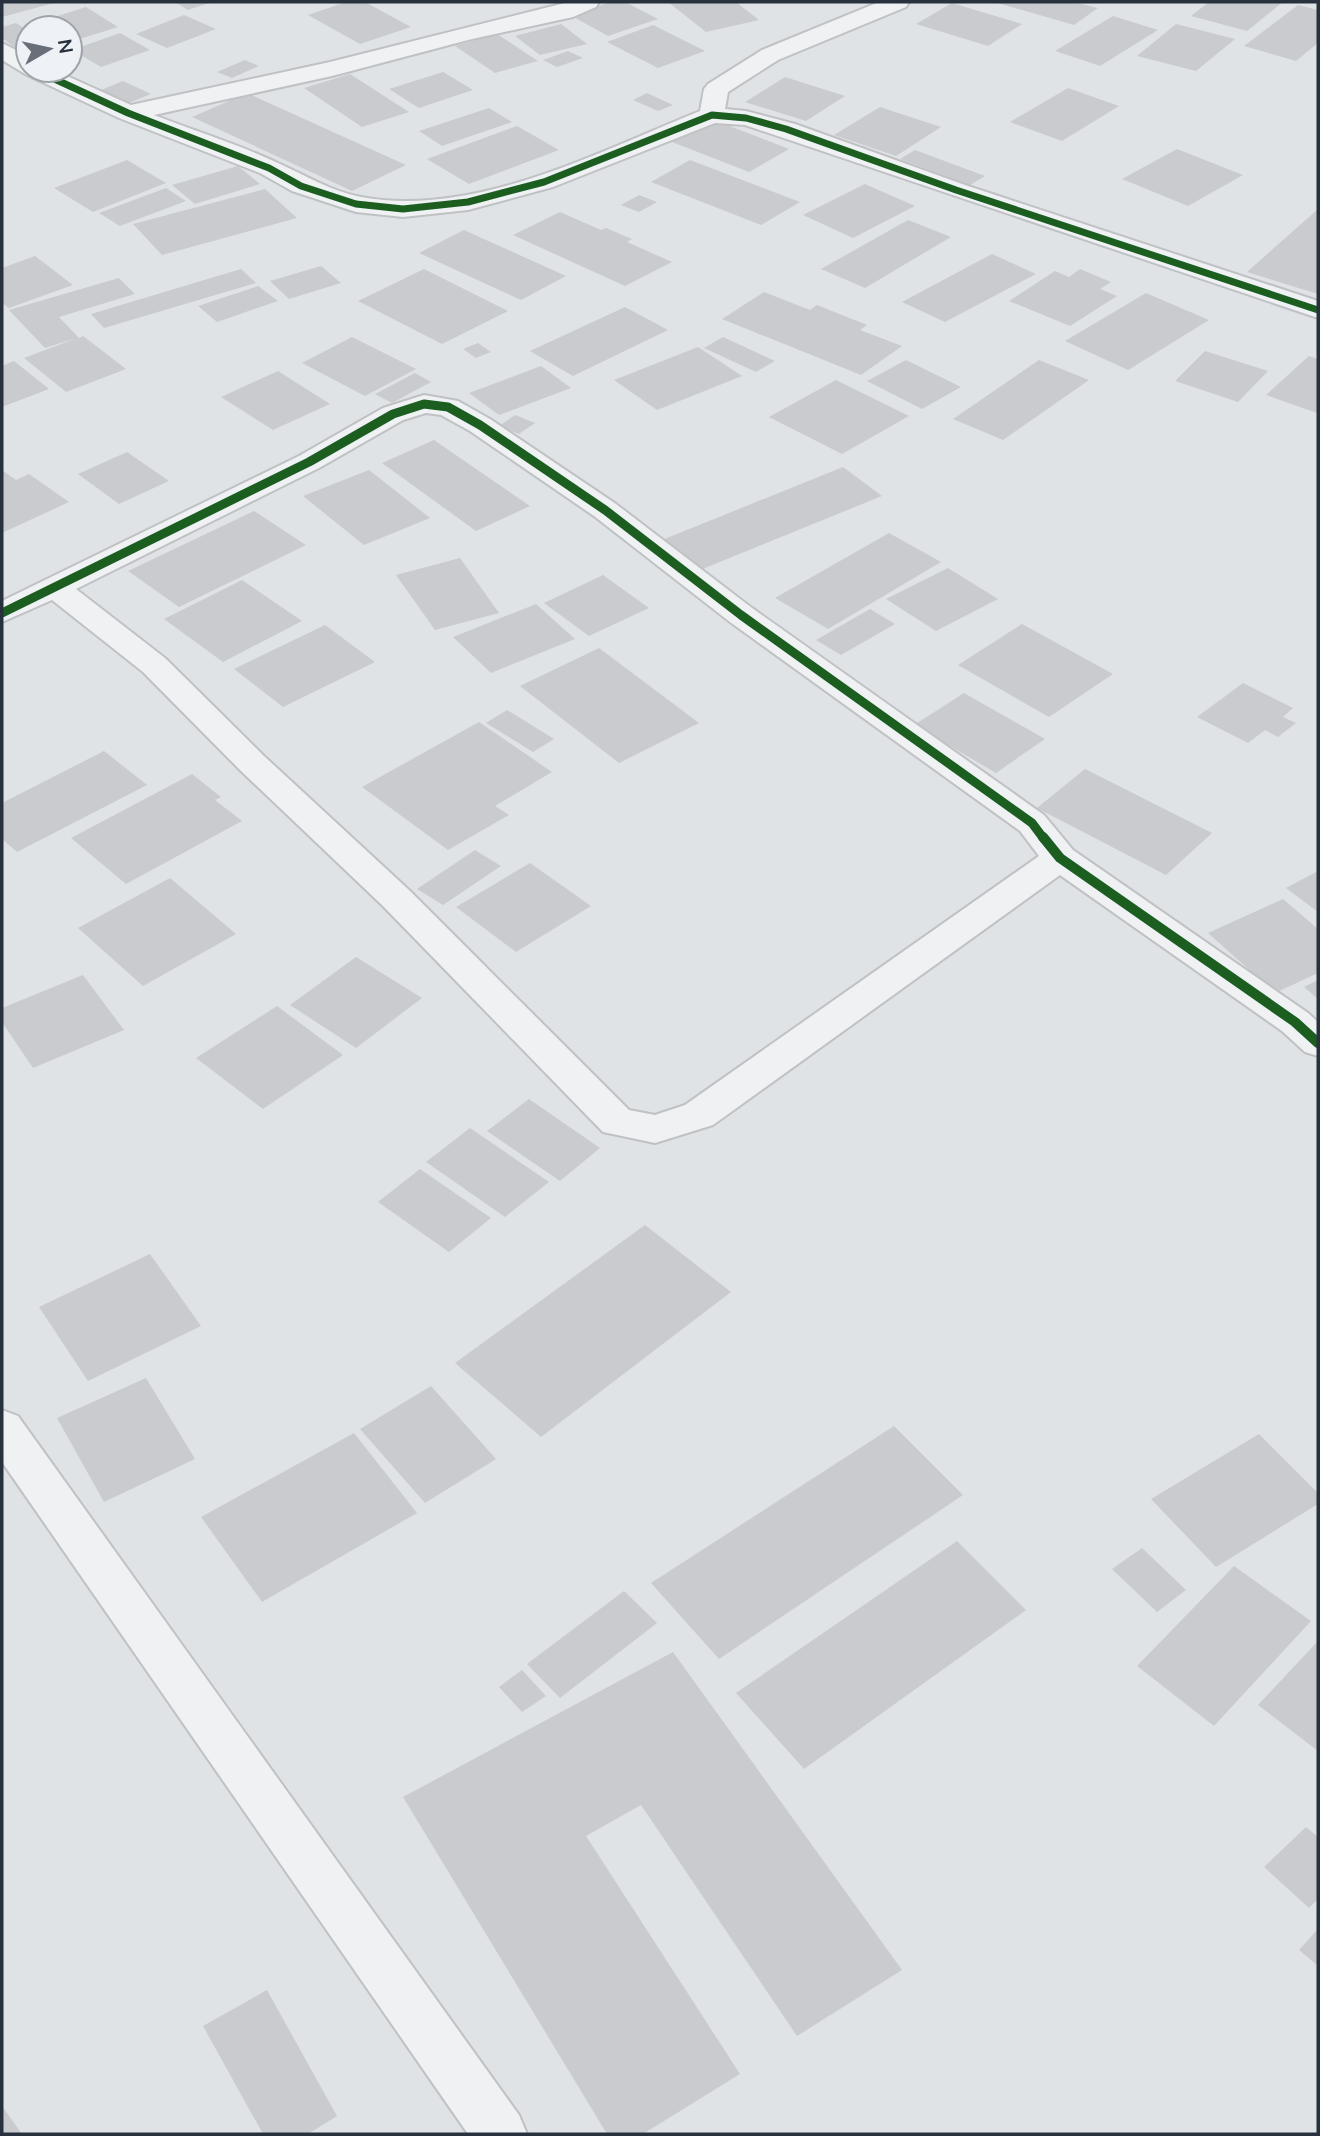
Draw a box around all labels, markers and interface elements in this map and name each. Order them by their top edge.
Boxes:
north arrow [14,14,84,84]
text: N [53,37,79,55]

